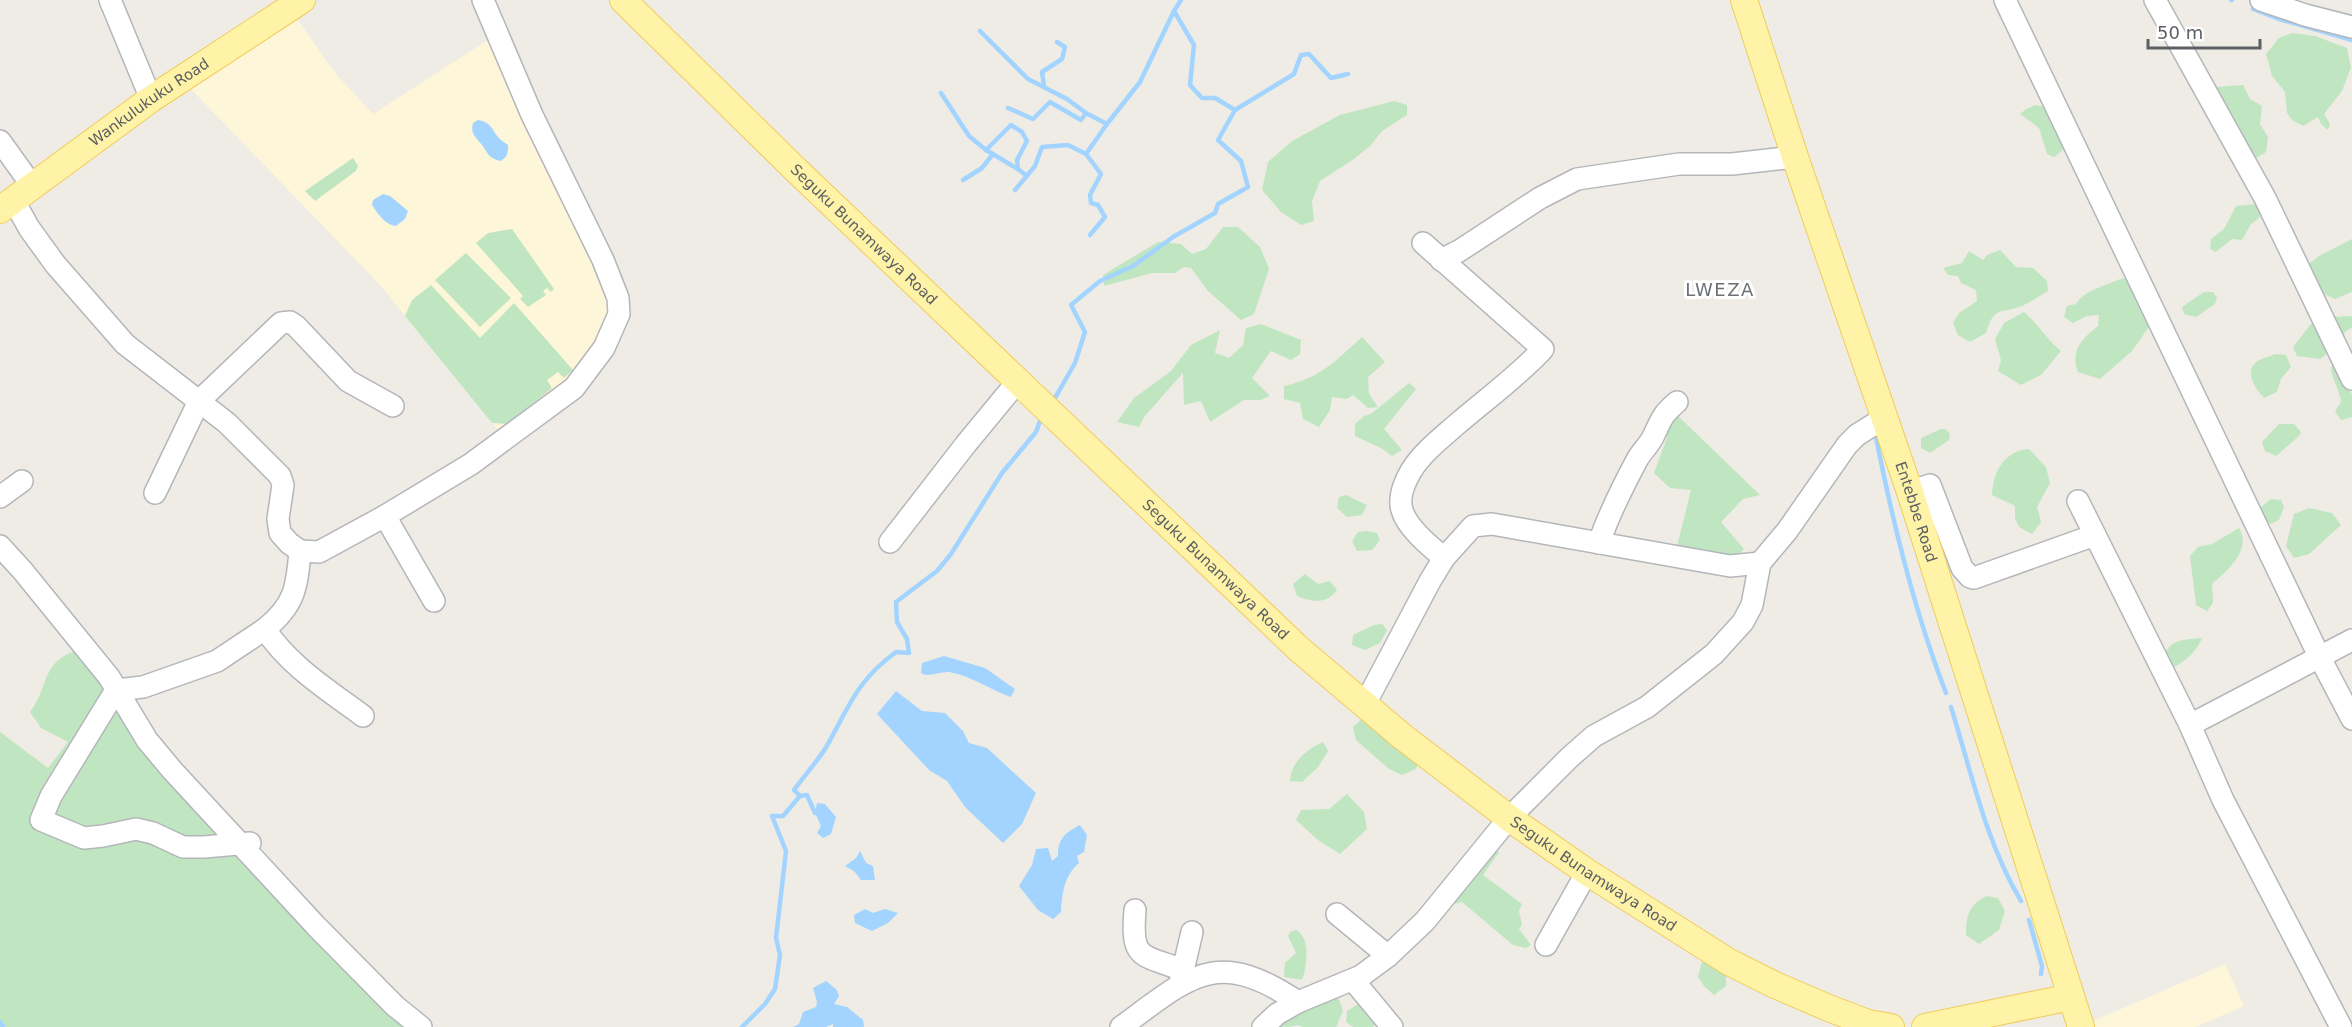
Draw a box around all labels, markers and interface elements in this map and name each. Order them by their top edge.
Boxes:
scale bar [2148,12,2260,50]
text: 50 m [2157,22,2203,43]
street label: Wankulukuku Road [86,54,212,150]
street label: Seguku Bunamwaya Road [787,160,941,308]
district label: LWEZA [1685,279,1755,300]
street label: Entebbe Road [1891,459,1941,564]
street label: Seguku Bunamwaya Road [1139,496,1293,644]
street label: Seguku Bunamwaya Road [1507,813,1680,935]

